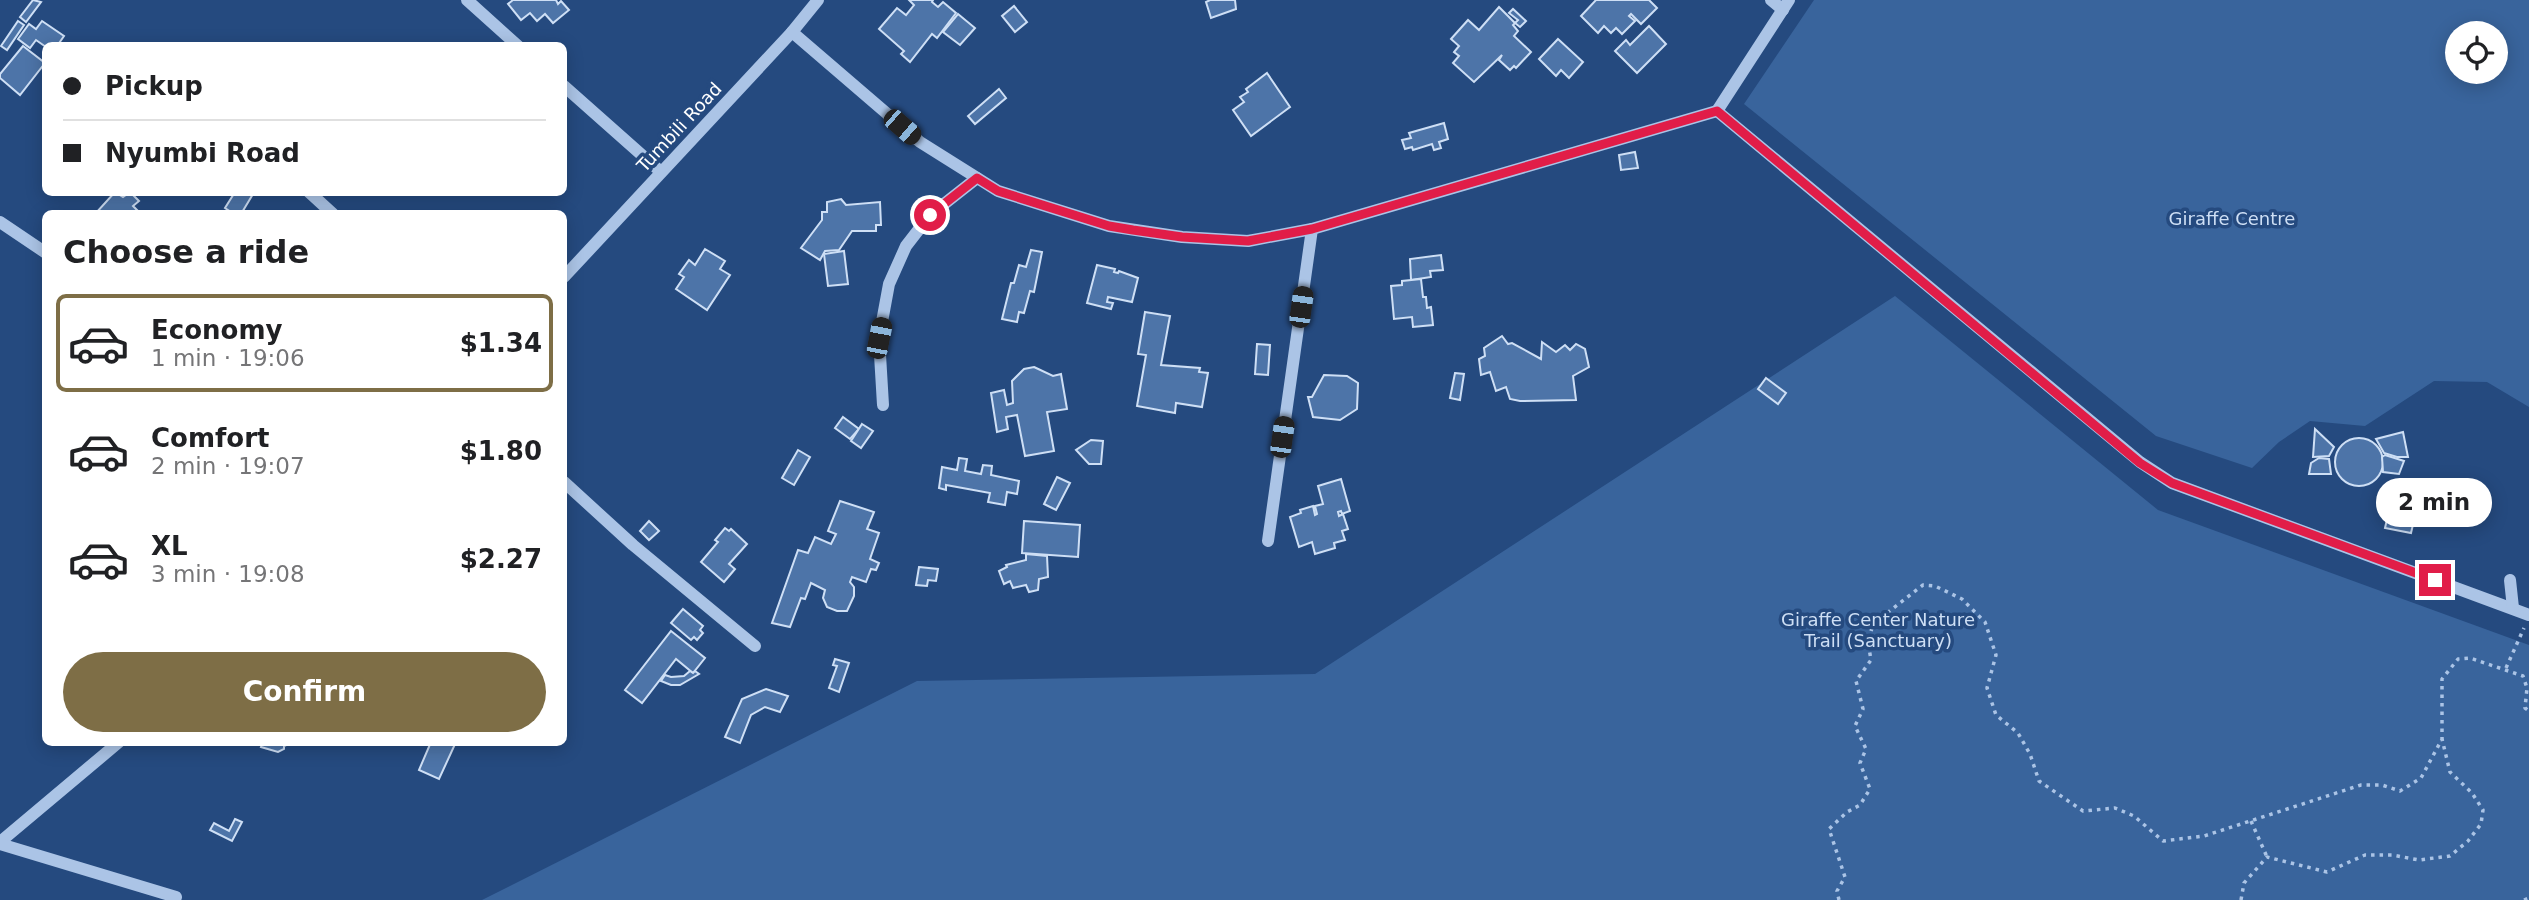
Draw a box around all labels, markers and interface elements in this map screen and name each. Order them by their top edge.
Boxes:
map controls [2445,21,2508,84]
button: locate [2445,21,2508,84]
text: Pickup [105,71,203,101]
street label: Tumbili Road [632,78,726,177]
car [880,105,925,149]
text: Nyumbi Road [105,138,300,168]
route start [914,199,946,231]
park label: Giraffe Centre [2169,208,2295,229]
text: Choose a ride [63,233,309,271]
car [1288,285,1315,329]
icon: car [67,312,130,375]
text: Economy [151,315,282,345]
car [865,315,894,361]
text: $1.34 [460,328,542,358]
text: 1 min · 19:06 [151,345,305,371]
car [1269,415,1296,459]
icon: car [67,420,130,483]
text: Comfort [151,423,269,453]
text: $1.80 [460,436,542,466]
text: 2 min · 19:07 [151,453,305,479]
callout: 2 min [2377,478,2493,528]
text: 2 min [2398,489,2470,515]
icon: car [67,528,130,591]
text: XL [151,531,188,561]
text: $2.27 [460,544,542,574]
text: 3 min · 19:08 [151,561,305,587]
route end [2419,564,2451,596]
park label: Giraffe Center Nature Trail (Sanctuary) [1781,609,1975,651]
button: Confirm [63,652,546,732]

